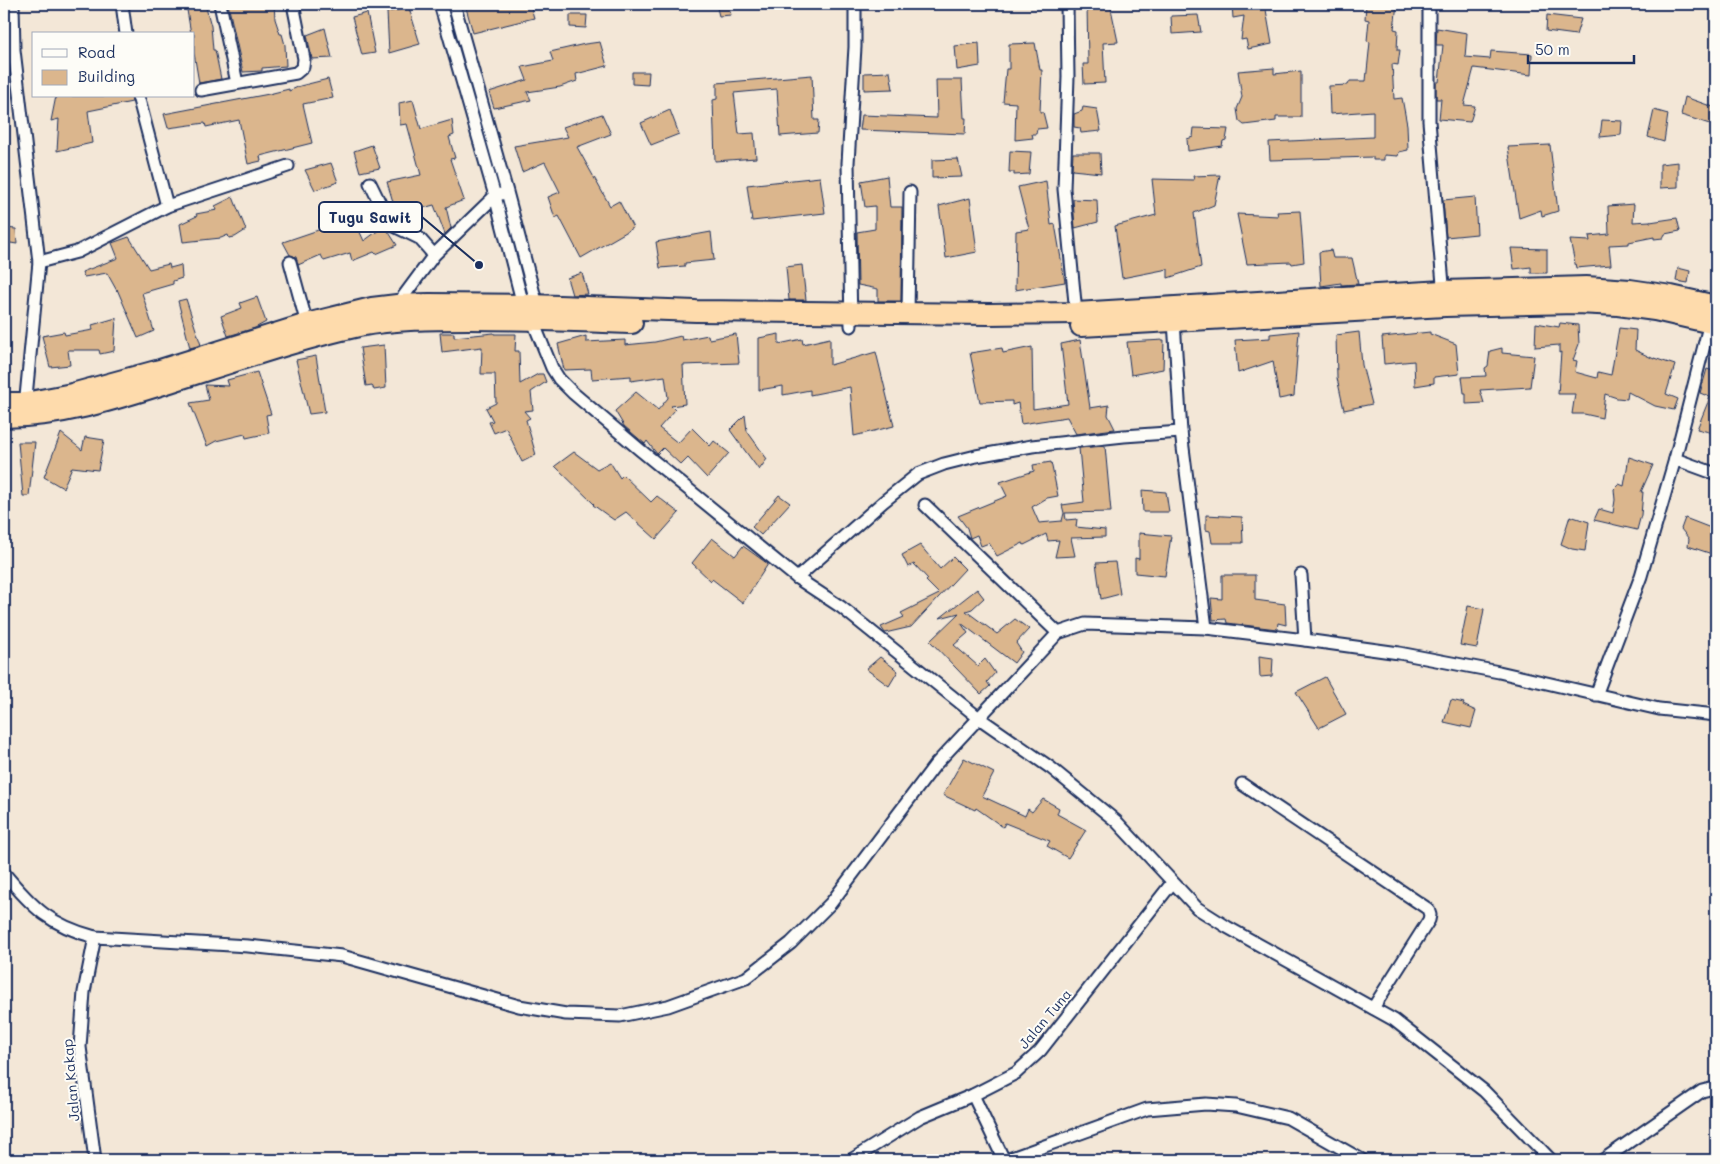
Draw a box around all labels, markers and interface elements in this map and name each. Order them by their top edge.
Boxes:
legend [32,32,195,98]
scale bar [1528,32,1634,64]
text: 50 m [1535,39,1570,59]
text: Road [78,42,115,62]
text: Building [78,66,135,86]
callout: Tugu Sawit [319,202,422,232]
text: Tugu Sawit [329,207,411,227]
street label: Jalan Tuna [1014,985,1075,1053]
street label: Jalan Kakap [57,1038,84,1122]

